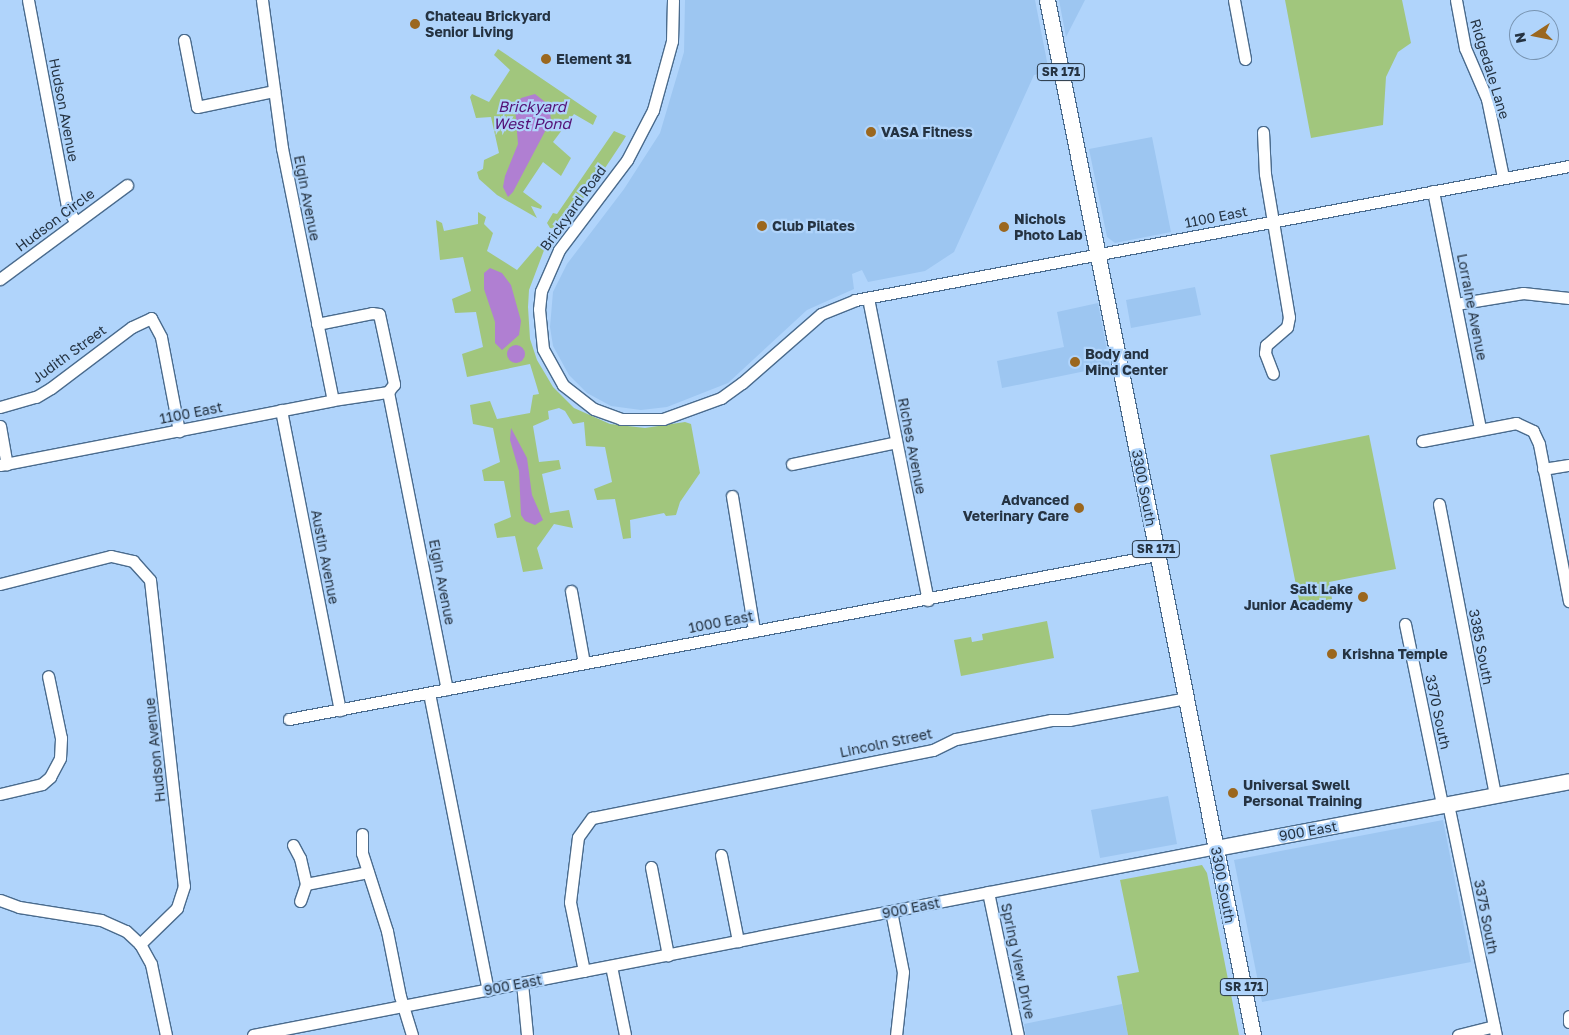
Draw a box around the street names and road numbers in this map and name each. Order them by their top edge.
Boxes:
street label: Ridgedale Lane [1467,17,1513,121]
street label: Hudson Avenue [46,57,82,163]
road number: SR 171 [1036,62,1086,82]
street label: Elgin Avenue [290,154,324,242]
street label: Brickyard Road [536,162,610,254]
street label: Hudson Circle [12,185,98,255]
street label: 1100 East [1183,203,1249,231]
street label: Lorraine Avenue [1453,252,1491,362]
street label: Judith Street [29,321,109,387]
street label: Riches Avenue [894,396,930,496]
street label: 1100 East [158,399,224,427]
street label: 3300 South [1128,448,1160,528]
street label: Austin Avenue [308,508,342,606]
street label: Elgin Avenue [425,538,459,626]
road number: SR 171 [1131,540,1181,558]
street label: 1000 East [687,607,755,637]
street label: 3385 South [1465,608,1497,686]
street label: 3370 South [1422,673,1454,751]
street label: Hudson Avenue [141,697,169,803]
street label: Lincoln Street [838,725,934,761]
street label: 900 East [1278,818,1338,844]
street label: 3300 South [1207,845,1239,925]
street label: 3375 South [1471,878,1501,956]
street label: 900 East [881,894,941,922]
street label: Spring View Drive [998,901,1038,1021]
street label: 900 East [483,971,543,999]
road number: SR 171 [1219,978,1269,996]

